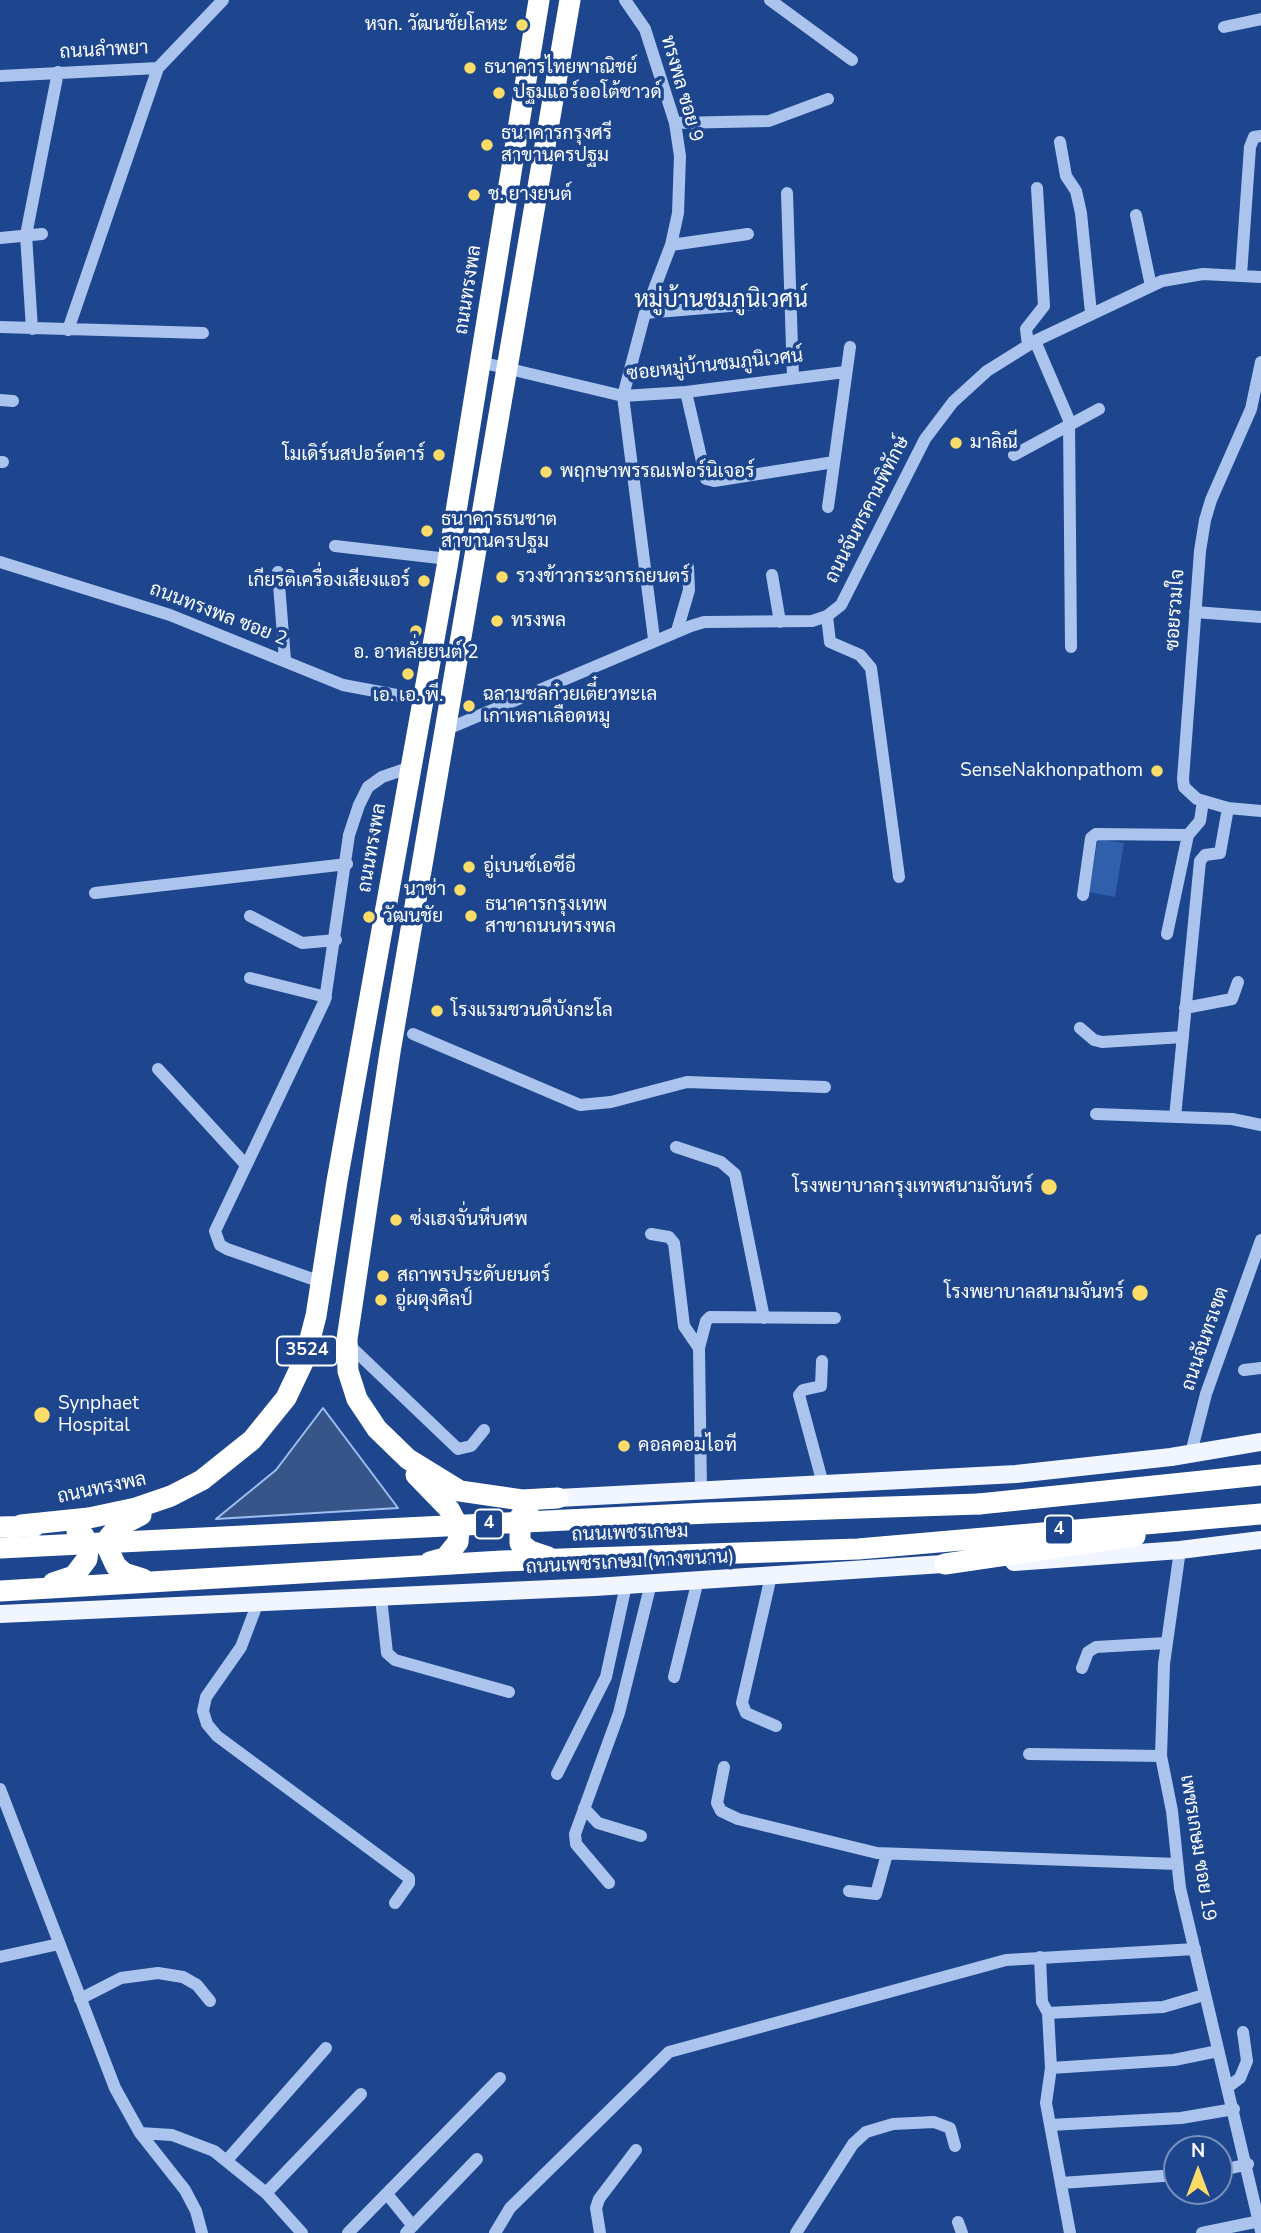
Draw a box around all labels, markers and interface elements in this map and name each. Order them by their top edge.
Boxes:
place label: หจก. วัฒนชัยโลหะ [365,14,508,36]
marker: หจก. วัฒนชัยโลหะ [514,17,530,33]
street label: ทรงพล ซอย 9 [655,33,707,145]
street label: ถนนลำพยา [59,37,149,65]
place label: ธนาคารไทยพาณิชย์ [484,57,637,79]
marker: ธนาคารไทยพาณิชย์ [462,60,478,76]
place label: ปฐมแอร์ออโต้ซาวด์ [513,82,662,104]
marker: ปฐมแอร์ออโต้ซาวด์ [491,85,507,101]
place label: ธนาคารกรุงศรี สาขานครปฐม [501,123,612,167]
marker: ธนาคารกรุงศรี สาขานครปฐม [479,137,495,153]
place label: ช. ยางยนต์ [488,184,572,206]
marker: ช. ยางยนต์ [466,187,482,203]
street label: ถนนทรงพล [451,244,487,336]
district label: หมู่บ้านชมภูนิเวศน์ [634,287,808,315]
street label: ซอยหมู่บ้านชมภูนิเวศน์ [626,345,804,387]
place label: มาลิณี [970,432,1018,454]
street label: ถนนจันทรคามพิทักษ์ [821,433,915,587]
marker: มาลิณี [948,435,964,451]
place label: โมเดิร์นสปอร์ตคาร์ [282,444,425,466]
marker: โมเดิร์นสปอร์ตคาร์ [431,447,447,463]
place label: พฤกษาพรรณเฟอร์นิเจอร์ [560,461,754,483]
marker: พฤกษาพรรณเฟอร์นิเจอร์ [538,464,554,480]
place label: ธนาคารธนชาต สาขานครปฐม [441,509,557,553]
marker: ธนาคารธนชาต สาขานครปฐม [419,523,435,539]
place label: รวงข้าวกระจกรถยนตร์ [516,566,690,588]
street label: ซอยรวมใจ [1162,568,1190,652]
marker: รวงข้าวกระจกรถยนตร์ [494,569,510,585]
place label: เกียรติเครื่องเสียงแอร์ [247,570,410,592]
marker: เกียรติเครื่องเสียงแอร์ [416,573,432,589]
street label: ถนนทรงพล ซอย 2 [146,578,290,652]
place label: ทรงพล [511,610,566,632]
marker: ทรงพล [489,613,505,629]
marker: อ. อาหลั่ยยนต์ 2 [408,623,424,639]
place label: อ. อาหลั่ยยนต์ 2 [353,642,479,664]
marker: เอ. เอ. พี. [400,666,416,682]
place label: ฉลามชลก๋วยเตี๋ยวทะเล เกาเหลาเลือดหมู [483,684,657,728]
place label: เอ. เอ. พี. [373,685,443,707]
marker: ฉลามชลก๋วยเตี๋ยวทะเล เกาเหลาเลือดหมู [461,698,477,714]
place label: SenseNakhonpathom [960,760,1143,782]
marker: SenseNakhonpathom [1149,763,1165,779]
street label: ถนนทรงพล [354,802,392,894]
place label: อู่เบนซ์เอซีอี [483,856,576,878]
marker: อู่เบนซ์เอซีอี [461,859,477,875]
place label: นาซ่า [404,879,446,901]
marker: นาซ่า [452,882,468,898]
place label: ธนาคารกรุงเทพ สาขาถนนทรงพล [485,894,616,938]
place label: วัฒนชัย [383,906,443,928]
marker: ธนาคารกรุงเทพ สาขาถนนทรงพล [463,908,479,924]
marker: วัฒนชัย [361,909,377,925]
place label: โรงแรมชวนดีบังกะโล [451,1000,613,1022]
marker: โรงแรมชวนดีบังกะโล [429,1003,445,1019]
place label: โรงพยาบาลกรุงเทพสนามจันทร์ [793,1176,1033,1198]
marker: โรงพยาบาลกรุงเทพสนามจันทร์ [1039,1177,1059,1197]
place label: ซ่งเฮงจั่นหีบศพ [410,1209,528,1231]
marker: ซ่งเฮงจั่นหีบศพ [388,1212,404,1228]
place label: สถาพรประดับยนตร์ [397,1265,550,1287]
marker: สถาพรประดับยนตร์ [375,1268,391,1284]
place label: โรงพยาบาลสนามจันทร์ [944,1282,1124,1304]
marker: โรงพยาบาลสนามจันทร์ [1130,1283,1150,1303]
street label: ถนนจันทรเขต [1178,1284,1234,1394]
place label: อู่ผดุงศิลป์ [395,1289,473,1311]
marker: อู่ผดุงศิลป์ [373,1292,389,1308]
road number: 3524 [277,1336,337,1366]
place label: Synphaet Hospital [58,1393,139,1437]
marker: Synphaet Hospital [32,1405,52,1425]
place label: คอลคอมไอที [638,1435,737,1457]
marker: คอลคอมไอที [616,1438,632,1454]
street label: ถนนทรงพล [55,1468,149,1510]
road number: 4 [475,1510,503,1539]
road number: 4 [1045,1516,1073,1545]
street label: ถนนเพชรเกษม [571,1521,689,1547]
street label: ถนนเพชรเกษม (ทางขนาน) [525,1546,735,1580]
street label: เพชรเกษม ซอย 19 [1174,1773,1220,1923]
north arrow [1163,2135,1233,2205]
text: N [1191,2138,1205,2164]

